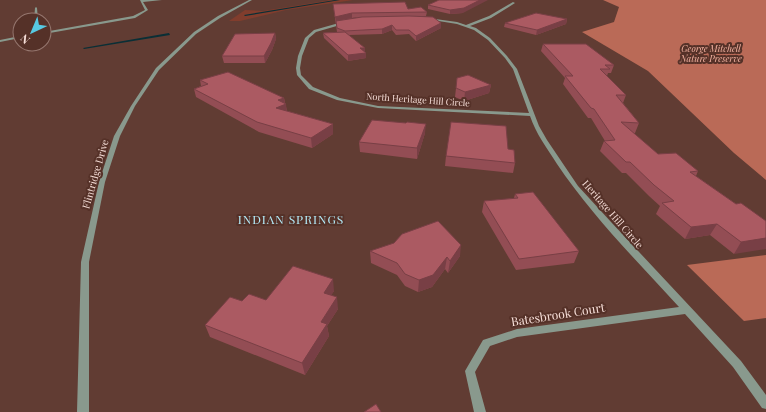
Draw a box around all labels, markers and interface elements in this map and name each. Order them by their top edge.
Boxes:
north arrow [12,12,52,52]
text: N [17,31,33,48]
park label: George Mitchell Nature Preserve [679,42,742,64]
street label: North Heritage Hill Circle [366,89,471,109]
street label: Flintridge Drive [78,138,112,210]
street label: Heritage Hill Circle [579,177,647,251]
district label: INDIAN SPRINGS [238,211,344,227]
street label: Batesbrook Court [510,299,607,329]

